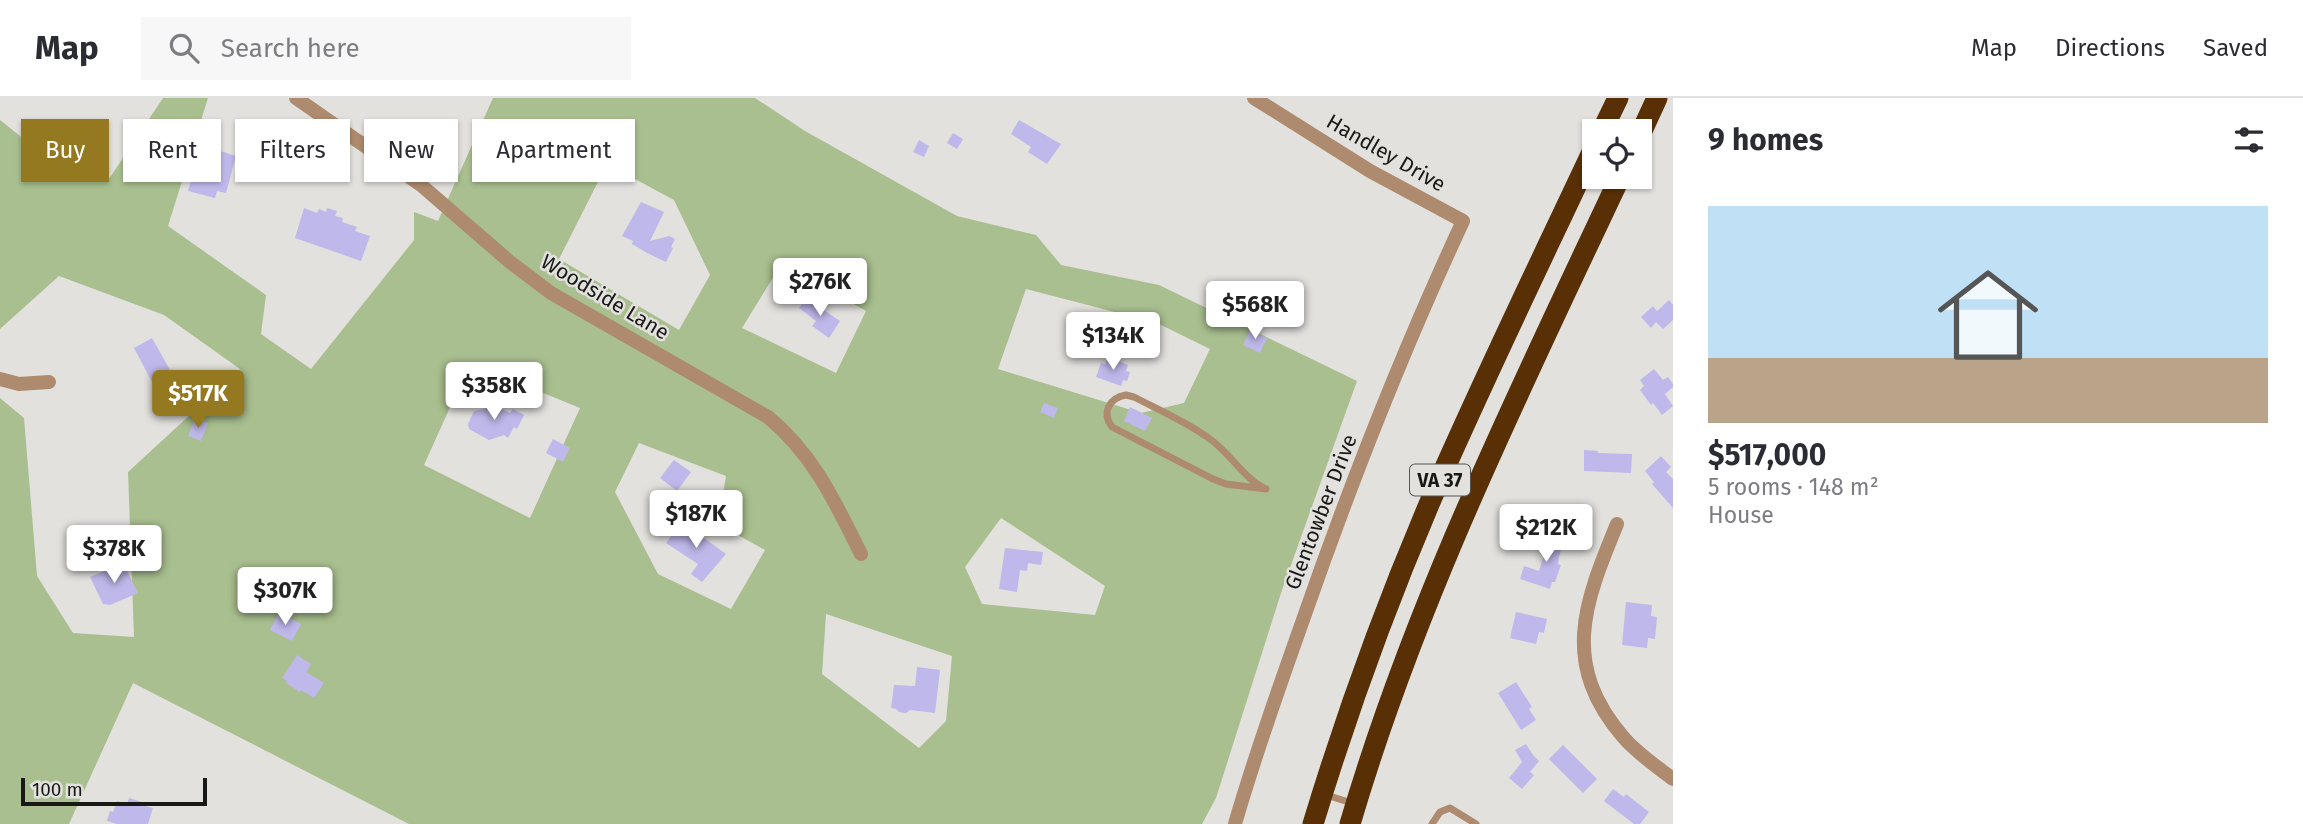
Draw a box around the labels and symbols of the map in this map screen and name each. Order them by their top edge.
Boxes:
street label: Handley Drive [1322,108,1450,198]
street label: Woodside Lane [536,249,674,345]
pin: $276K [771,258,869,318]
pin: $568K [1206,282,1304,341]
pin: $134K [1064,313,1162,372]
pin: $358K [445,362,543,422]
pin: $517K [149,370,247,430]
street label: Glentowber Drive [1279,431,1363,593]
road number: VA 37 [1410,464,1470,496]
pin: $187K [647,490,745,550]
pin: $212K [1497,504,1595,564]
pin: $378K [65,526,163,585]
pin: $307K [236,568,334,627]
scale bar [21,775,206,807]

